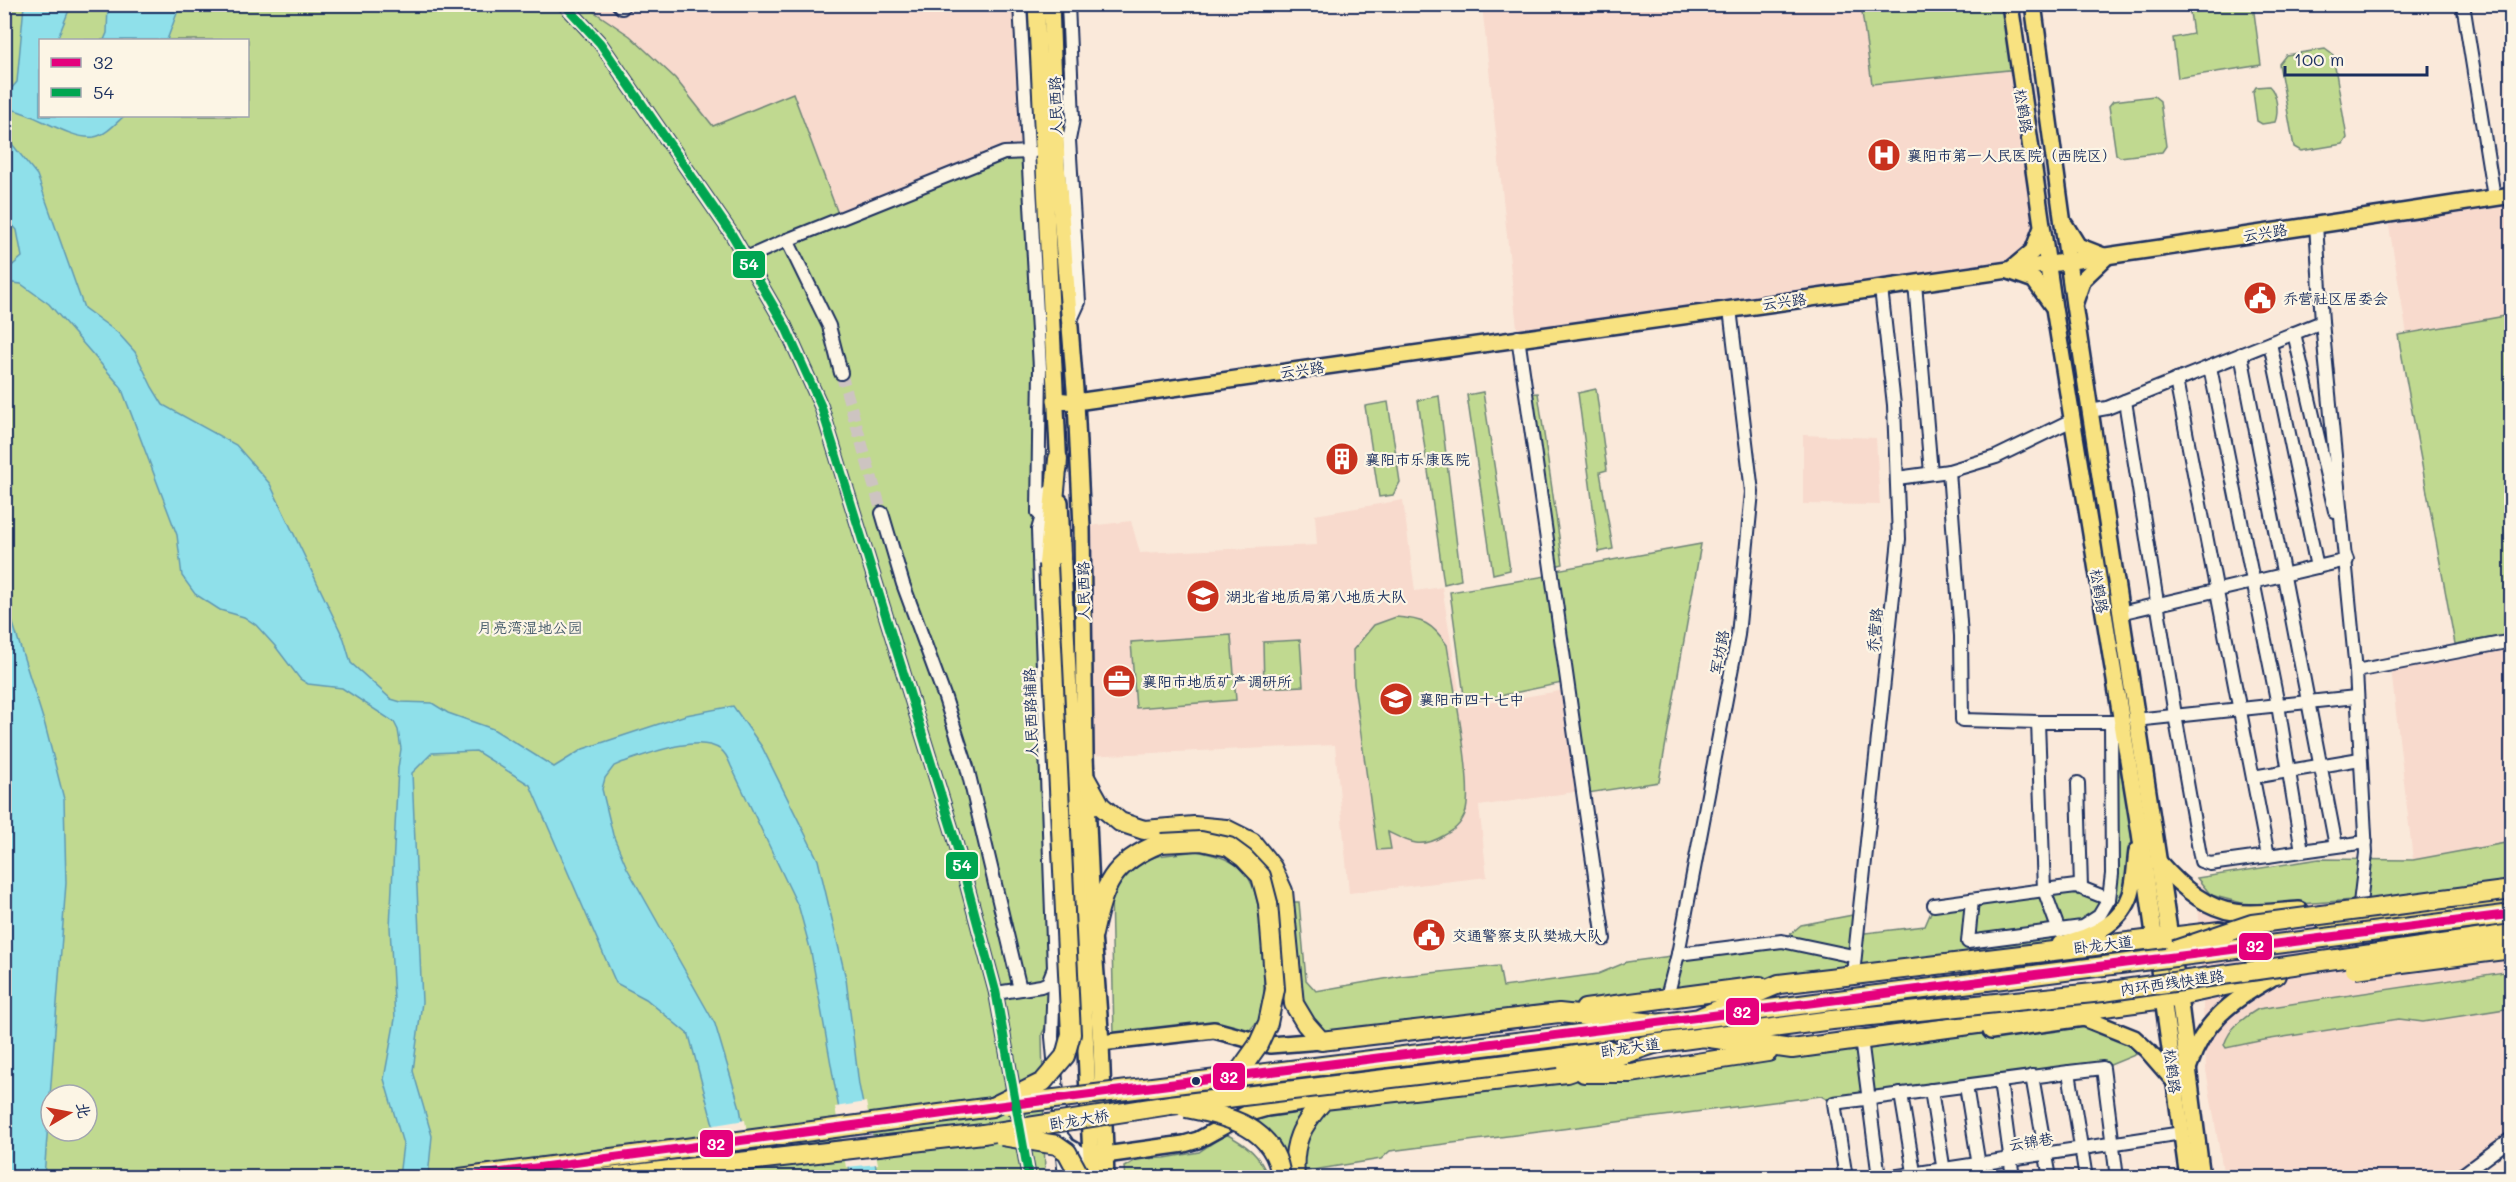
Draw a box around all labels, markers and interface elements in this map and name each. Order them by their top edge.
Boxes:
legend [39,39,249,117]
scale bar [2285,39,2428,77]
text: 100 m [2294,47,2344,71]
text: 32 [93,50,114,74]
street label: 人民西路 [1044,76,1066,136]
text: 54 [93,80,114,104]
street label: 松鹤路 [2011,87,2037,135]
hospital icon: 襄阳市第一人民医院（西院区） [1866,137,1902,173]
place label: 襄阳市第一人民医院（西院区） [1907,145,2117,165]
street label: 云兴路 [2241,219,2289,245]
line badge: 54 [732,250,766,279]
text: 54 [739,253,759,274]
public building icon: 乔营社区居委会 [2242,280,2278,316]
street label: 云兴路 [1760,288,1808,314]
place label: 乔营社区居委会 [2283,288,2388,308]
street label: 云兴路 [1278,356,1326,382]
building icon: 襄阳市乐康医院 [1324,441,1360,477]
place label: 襄阳市乐康医院 [1365,449,1470,469]
street label: 人民西路 [1072,561,1094,621]
street label: 松鹤路 [2087,567,2113,615]
school or university icon: 湖北省地质局第八地质大队 [1185,578,1221,614]
place label: 湖北省地质局第八地质大队 [1226,586,1406,606]
street label: 乔营路 [1862,607,1886,653]
park label: 月亮湾湿地公园 [477,617,583,637]
street label: 军坊路 [1705,628,1733,676]
office icon: 襄阳市地质矿产调研所 [1101,663,1137,699]
street label: 人民西路辅路 [1018,668,1042,758]
place label: 襄阳市地质矿产调研所 [1142,671,1292,691]
school or university icon: 襄阳市四十七中 [1378,681,1414,717]
place label: 襄阳市四十七中 [1419,689,1524,709]
line badge: 54 [945,851,979,880]
text: 54 [952,854,972,875]
public building icon: 交通警察支队樊城大队 [1411,917,1447,953]
place label: 交通警察支队樊城大队 [1452,925,1602,945]
street label: 卧龙大道 [2072,930,2134,958]
line badge: 32 [2238,932,2273,961]
text: 32 [2246,935,2264,956]
street label: 内环西线快速路 [2119,965,2225,999]
line badge: 32 [1725,997,1760,1026]
text: 32 [1733,1001,1751,1022]
street label: 卧龙大道 [1599,1033,1661,1061]
street label: 松鹤路 [2160,1047,2186,1095]
line badge: 32 [1212,1062,1246,1091]
text: 32 [1220,1066,1238,1087]
unlabelled marker [1190,1075,1202,1087]
north arrow [39,1083,99,1143]
text: 北 [73,1101,96,1120]
street label: 卧龙大桥 [1048,1104,1110,1134]
street label: 云锦巷 [2007,1128,2055,1154]
line badge: 32 [699,1129,734,1158]
text: 32 [707,1133,725,1154]

